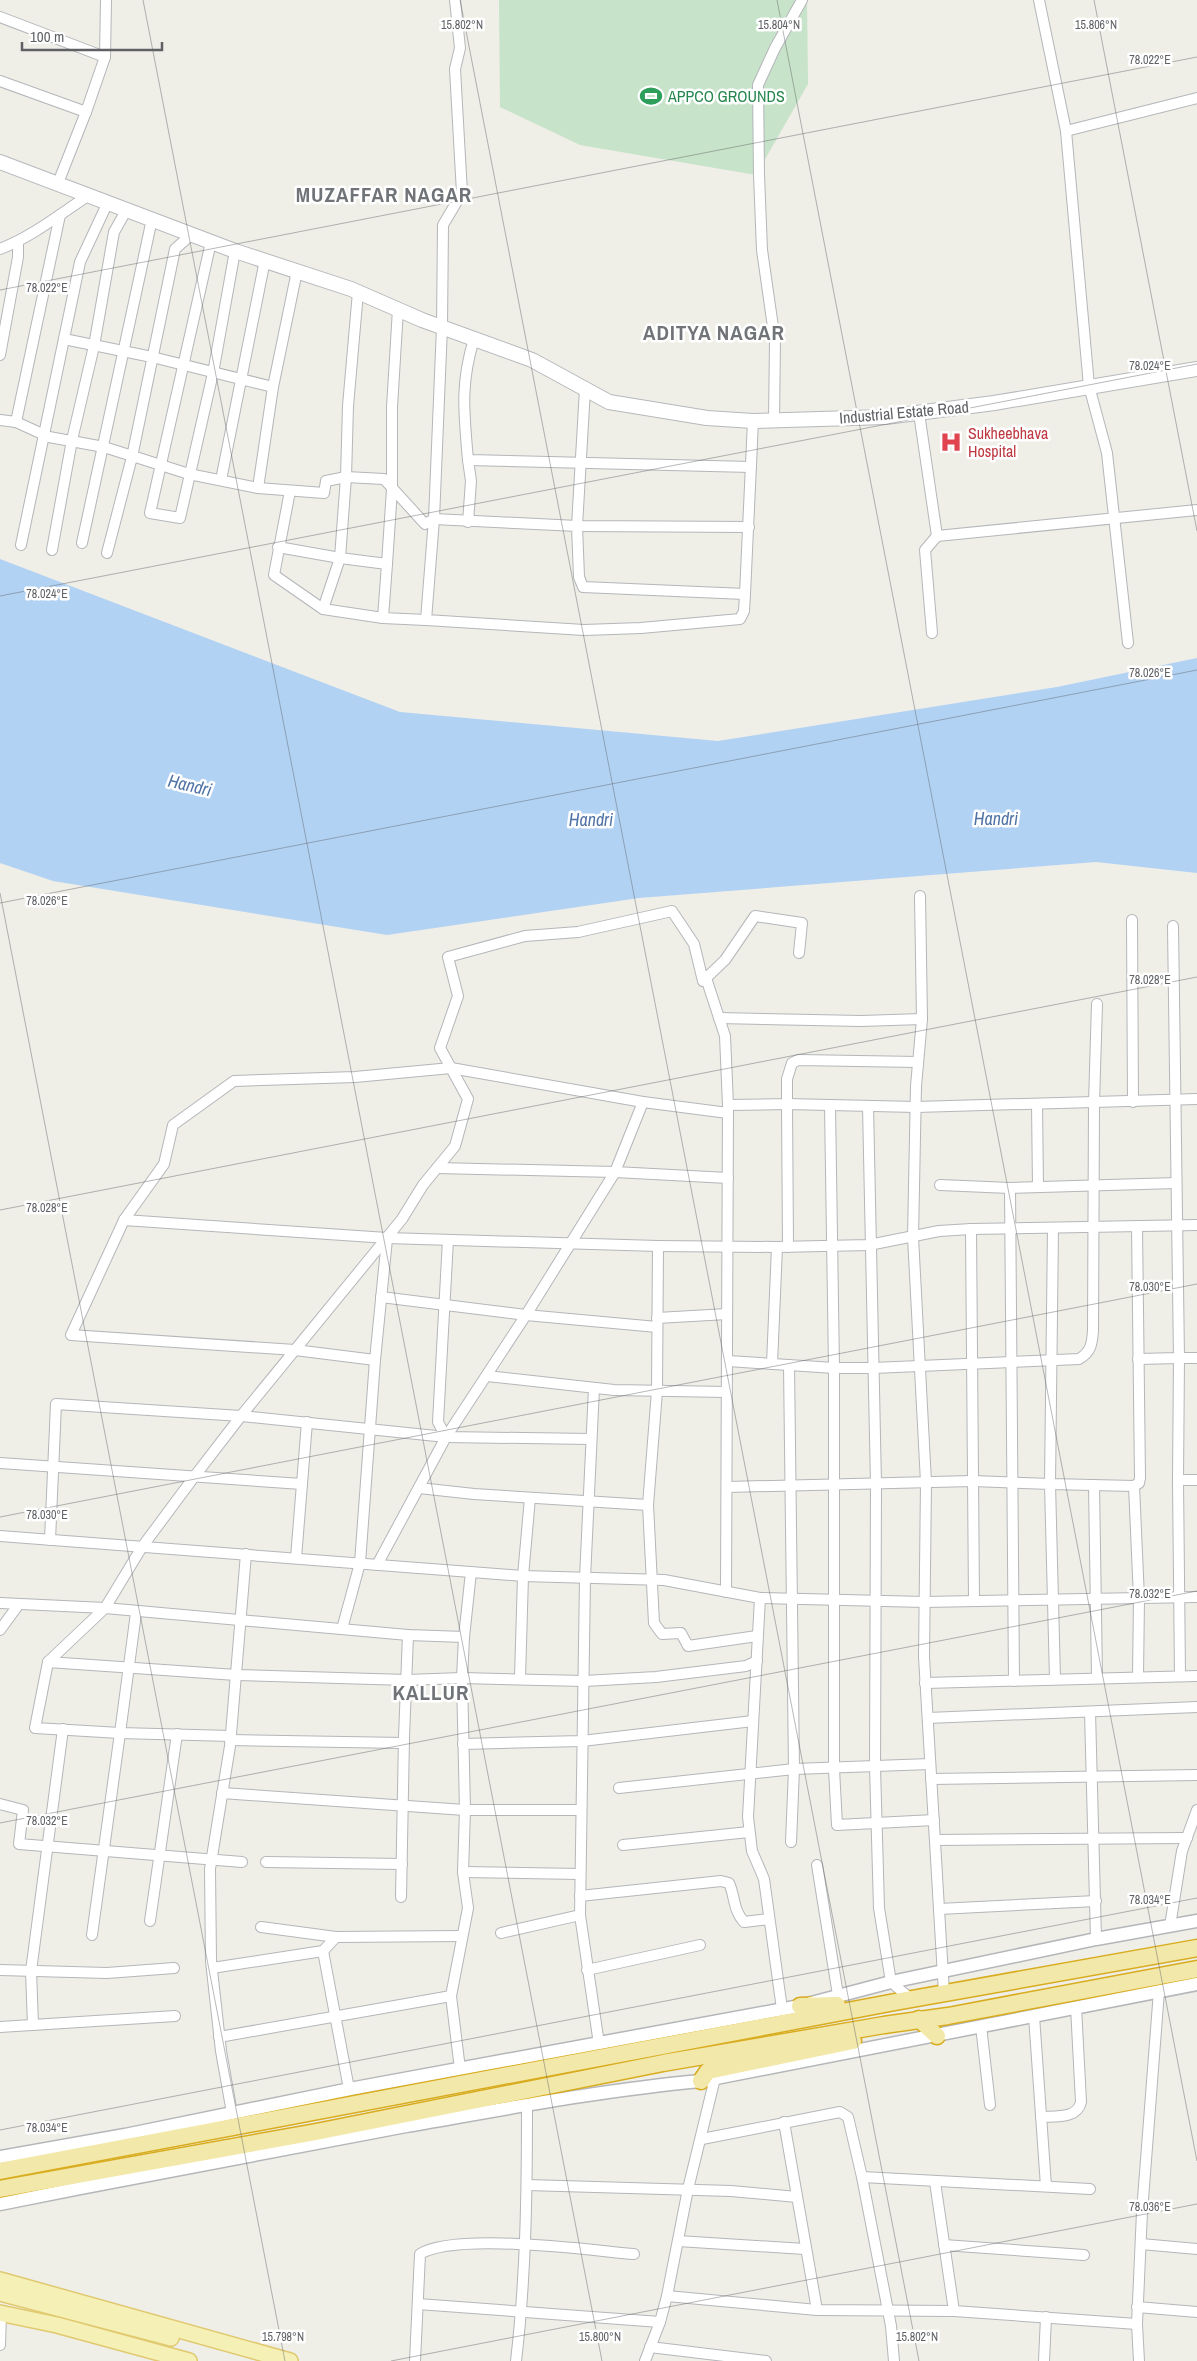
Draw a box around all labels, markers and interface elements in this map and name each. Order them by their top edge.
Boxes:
text: 15.802°N [441,17,483,33]
text: 15.804°N [758,17,800,33]
text: 15.806°N [1075,17,1117,33]
scale bar [22,20,162,52]
text: 100 m [30,26,64,47]
text: 78.022°E [1129,52,1171,68]
sports icon: APPCO GROUNDS [638,83,664,109]
place label: APPCO GROUNDS [667,85,785,107]
district label: MUZAFFAR NAGAR [296,180,472,209]
text: 78.022°E [26,280,68,296]
district label: ADITYA NAGAR [643,318,785,347]
text: 78.024°E [1129,358,1171,374]
street label: Industrial Estate Road [838,395,970,429]
place label: Sukheebhava Hospital [968,422,1049,462]
hospital icon: Sukheebhava Hospital [938,429,964,455]
text: 78.024°E [26,586,68,602]
text: 78.026°E [1129,665,1171,681]
water label: Handri [166,768,214,802]
water label: Handri [974,806,1018,831]
water label: Handri [569,807,613,832]
text: 78.026°E [26,893,68,909]
text: 78.028°E [1129,972,1171,988]
text: 78.028°E [26,1200,68,1216]
text: 78.030°E [1129,1279,1171,1295]
text: 78.030°E [26,1507,68,1523]
text: 78.032°E [1129,1586,1171,1602]
district label: KALLUR [393,1678,469,1707]
text: 78.032°E [26,1813,68,1829]
text: 78.034°E [1129,1892,1171,1908]
text: 78.034°E [26,2120,68,2136]
text: 78.036°E [1129,2199,1171,2215]
text: 15.798°N [262,2329,304,2345]
text: 15.800°N [579,2329,621,2345]
text: 15.802°N [896,2329,938,2345]

